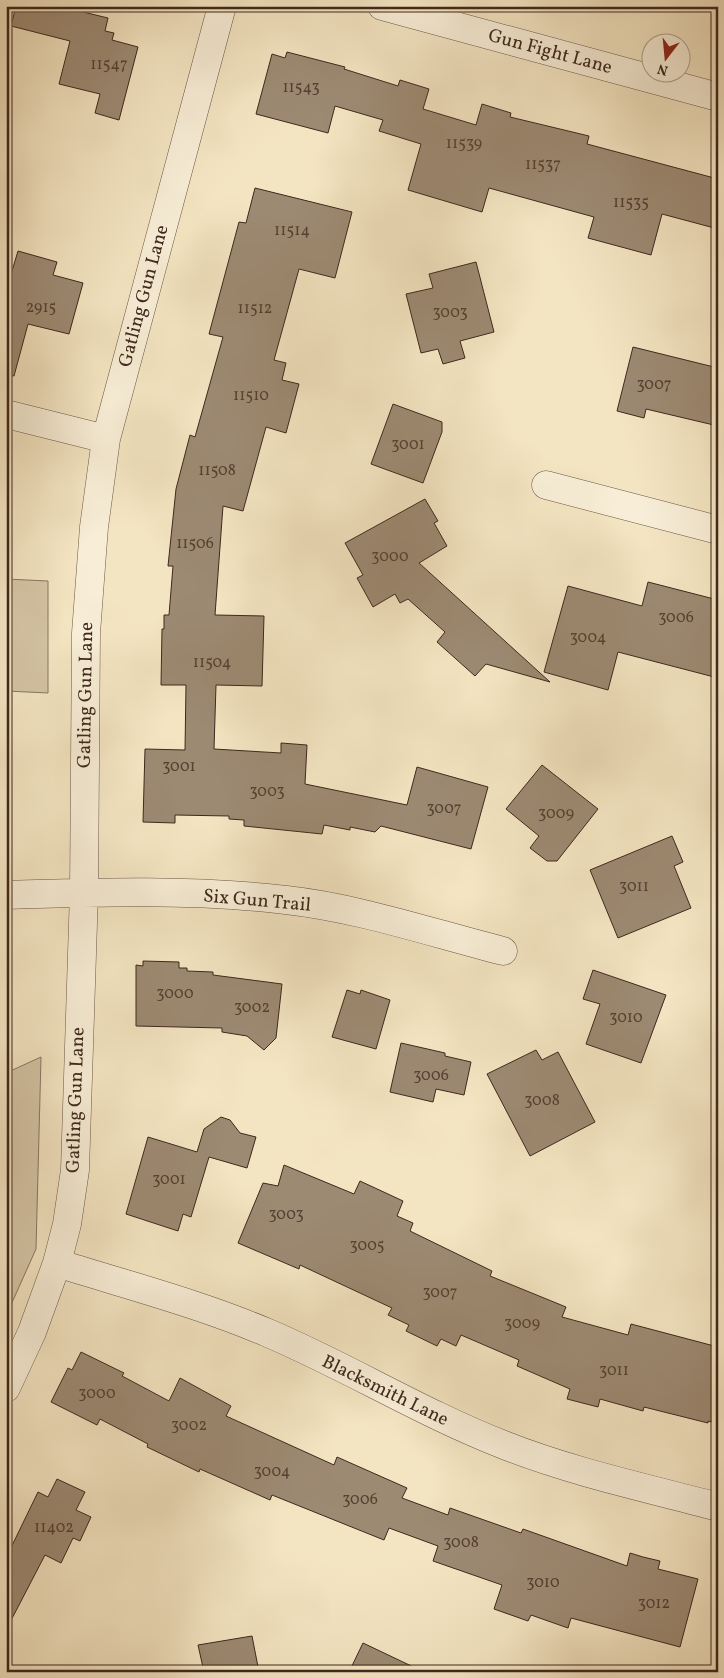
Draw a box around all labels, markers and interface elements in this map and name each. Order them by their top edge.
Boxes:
street label: Gun Fight Lane [485,23,615,81]
north arrow [642,32,692,82]
house number: 11547 [90,54,128,76]
text: N [655,59,670,80]
house number: 11543 [282,77,320,99]
house number: 11539 [446,133,482,155]
house number: 11537 [525,154,561,176]
house number: 11535 [613,192,649,214]
house number: 11514 [274,220,310,242]
street label: Gatling Gun Lane [113,222,175,370]
house number: 2915 [26,297,56,319]
house number: 11512 [238,298,272,320]
house number: 3003 [432,302,468,324]
house number: 3007 [636,374,672,396]
house number: 11510 [233,385,269,407]
house number: 3001 [391,434,425,456]
house number: 11508 [198,460,236,482]
house number: 11506 [176,533,214,555]
house number: 3000 [371,546,409,568]
house number: 3006 [658,607,694,629]
street label: Gatling Gun Lane [72,622,100,768]
house number: 3004 [570,627,606,649]
house number: 11504 [193,652,231,674]
house number: 3001 [162,756,196,778]
house number: 3003 [249,781,285,803]
house number: 3007 [426,798,462,820]
house number: 3009 [538,803,574,825]
house number: 3011 [619,876,649,898]
street label: Six Gun Trail [202,883,312,919]
house number: 3000 [156,983,194,1005]
house number: 3002 [234,997,270,1019]
house number: 3010 [609,1007,643,1029]
street label: Gatling Gun Lane [60,1026,92,1174]
house number: 3006 [413,1065,449,1087]
house number: 3008 [524,1090,560,1112]
house number: 3001 [152,1169,186,1191]
house number: 3003 [268,1204,304,1226]
house number: 3005 [350,1235,384,1257]
house number: 3007 [422,1282,458,1304]
house number: 3009 [504,1313,540,1335]
street label: Blacksmith Lane [317,1349,453,1433]
house number: 3011 [599,1360,629,1382]
house number: 3000 [78,1383,116,1405]
house number: 3002 [171,1415,207,1437]
house number: 3004 [254,1461,290,1483]
house number: 3006 [342,1489,378,1511]
house number: 11402 [34,1517,74,1539]
house number: 3008 [443,1532,479,1554]
house number: 3010 [526,1572,560,1594]
house number: 3012 [638,1593,670,1615]

